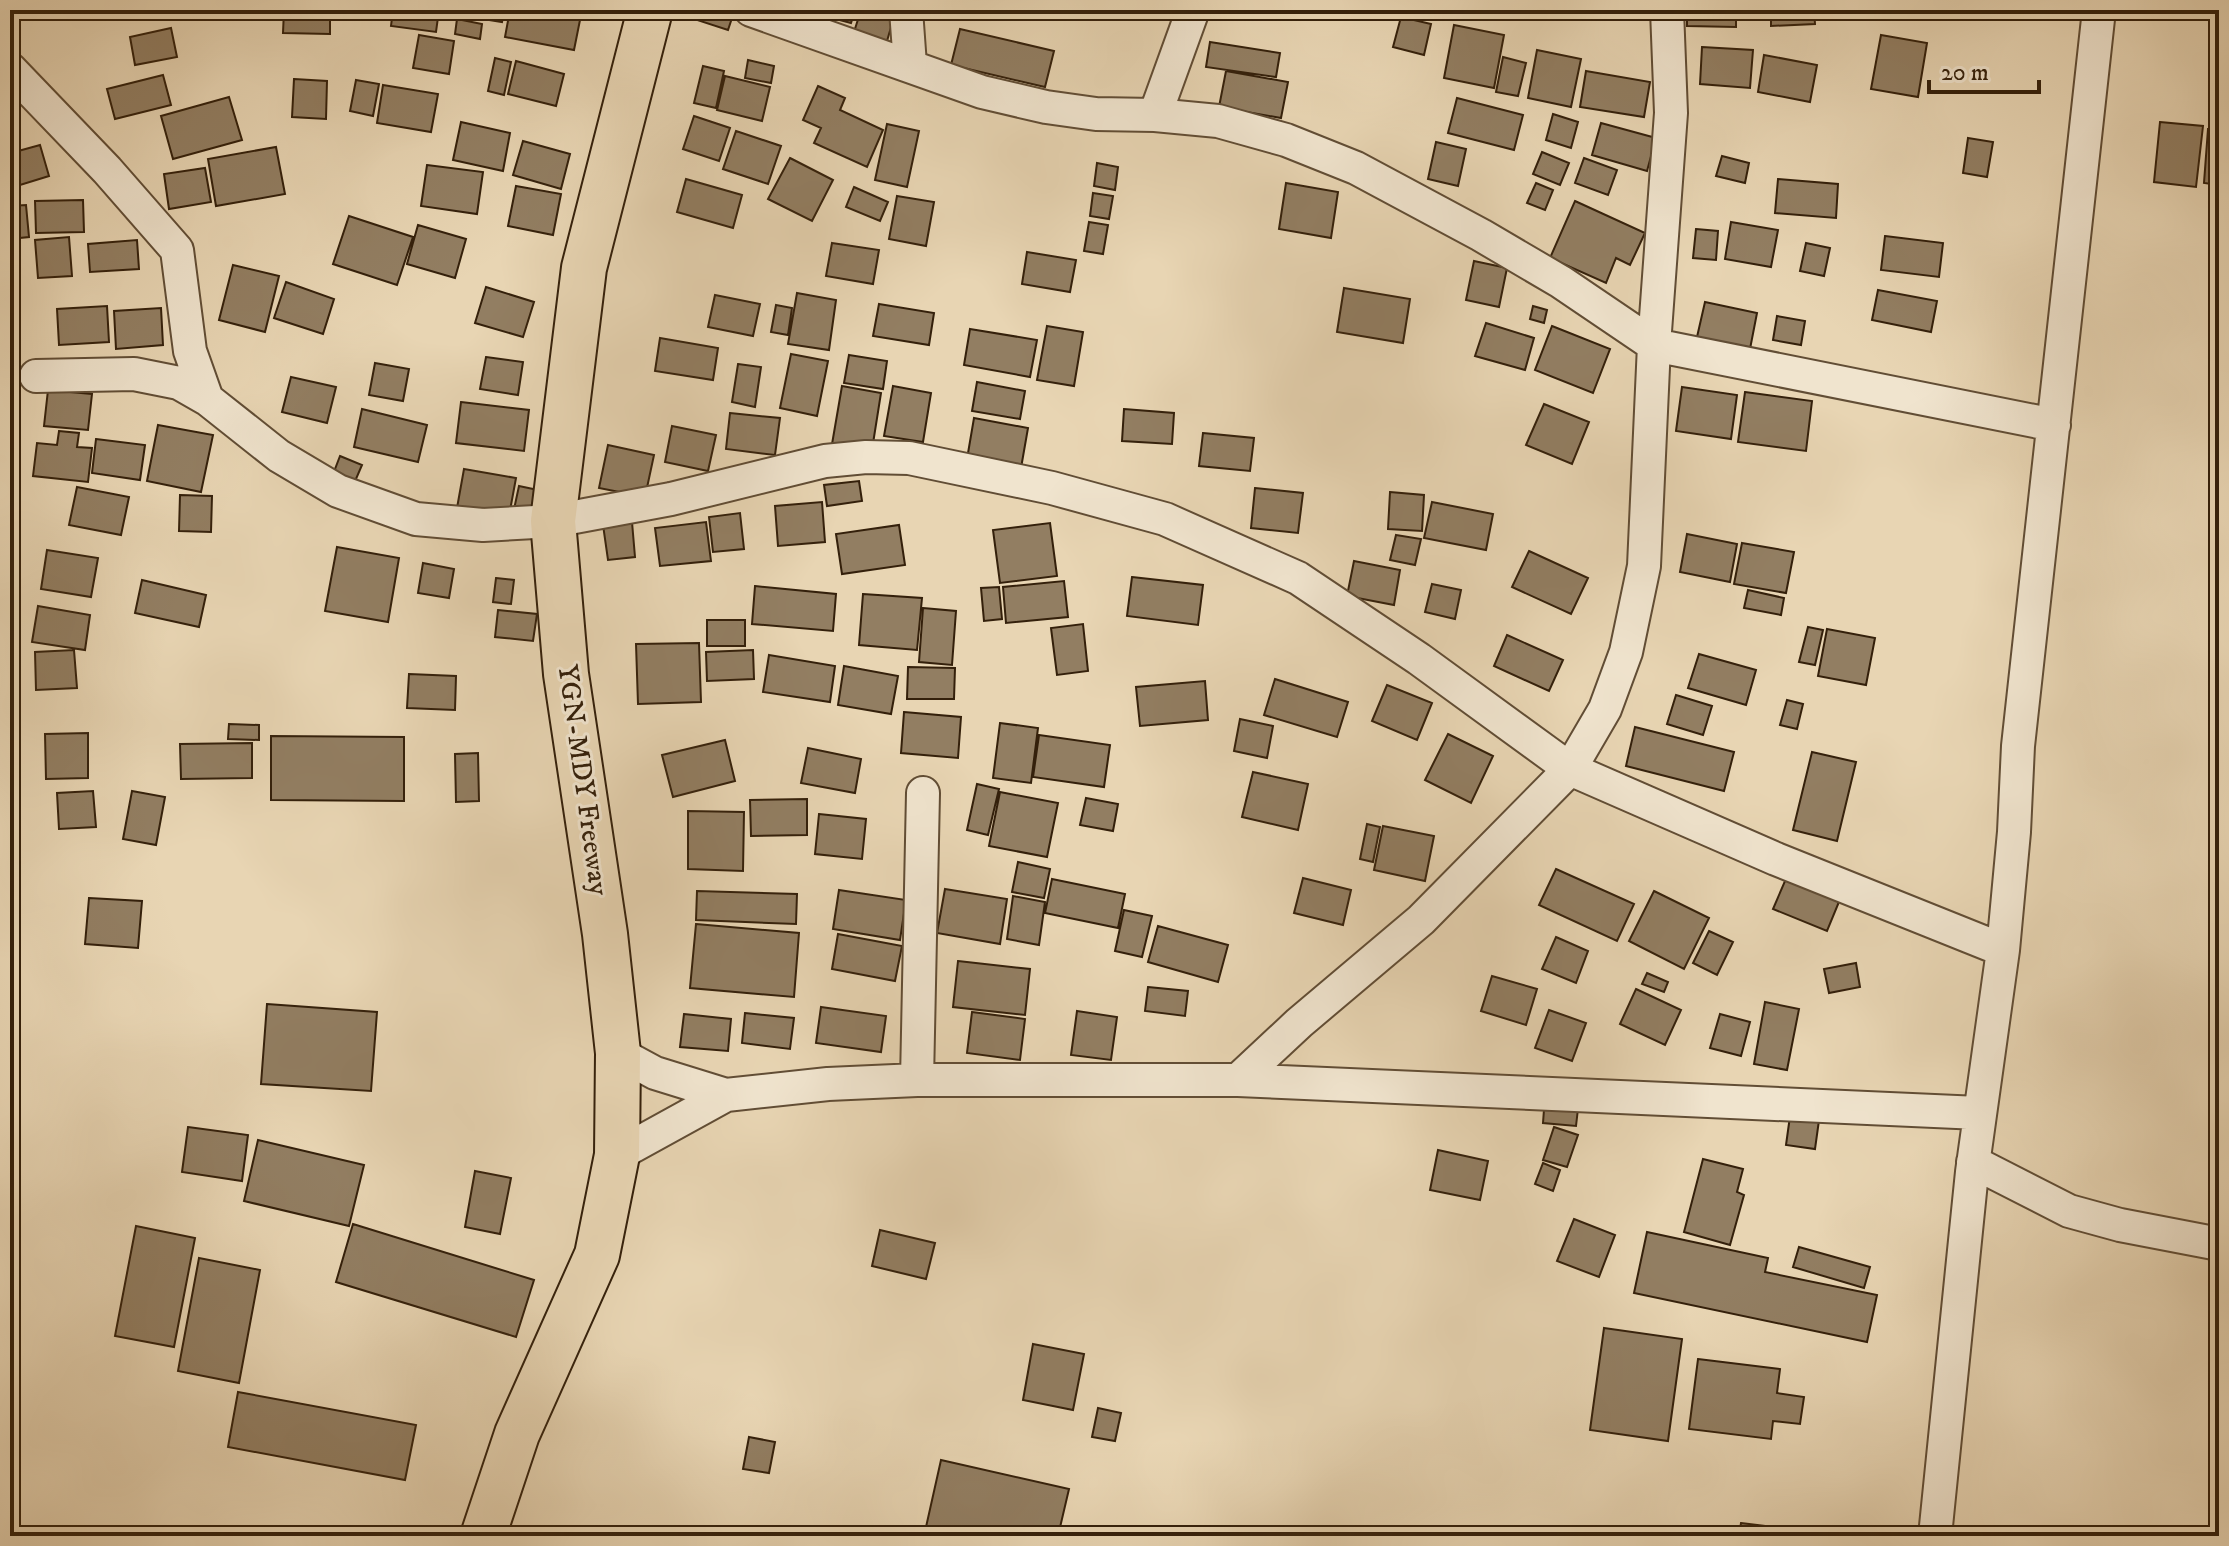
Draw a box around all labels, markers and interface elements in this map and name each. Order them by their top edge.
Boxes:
scale bar [1929,44,2039,94]
text: 20 m [1941,58,1989,88]
street label: YGN-MDY Freeway [549,662,617,898]

